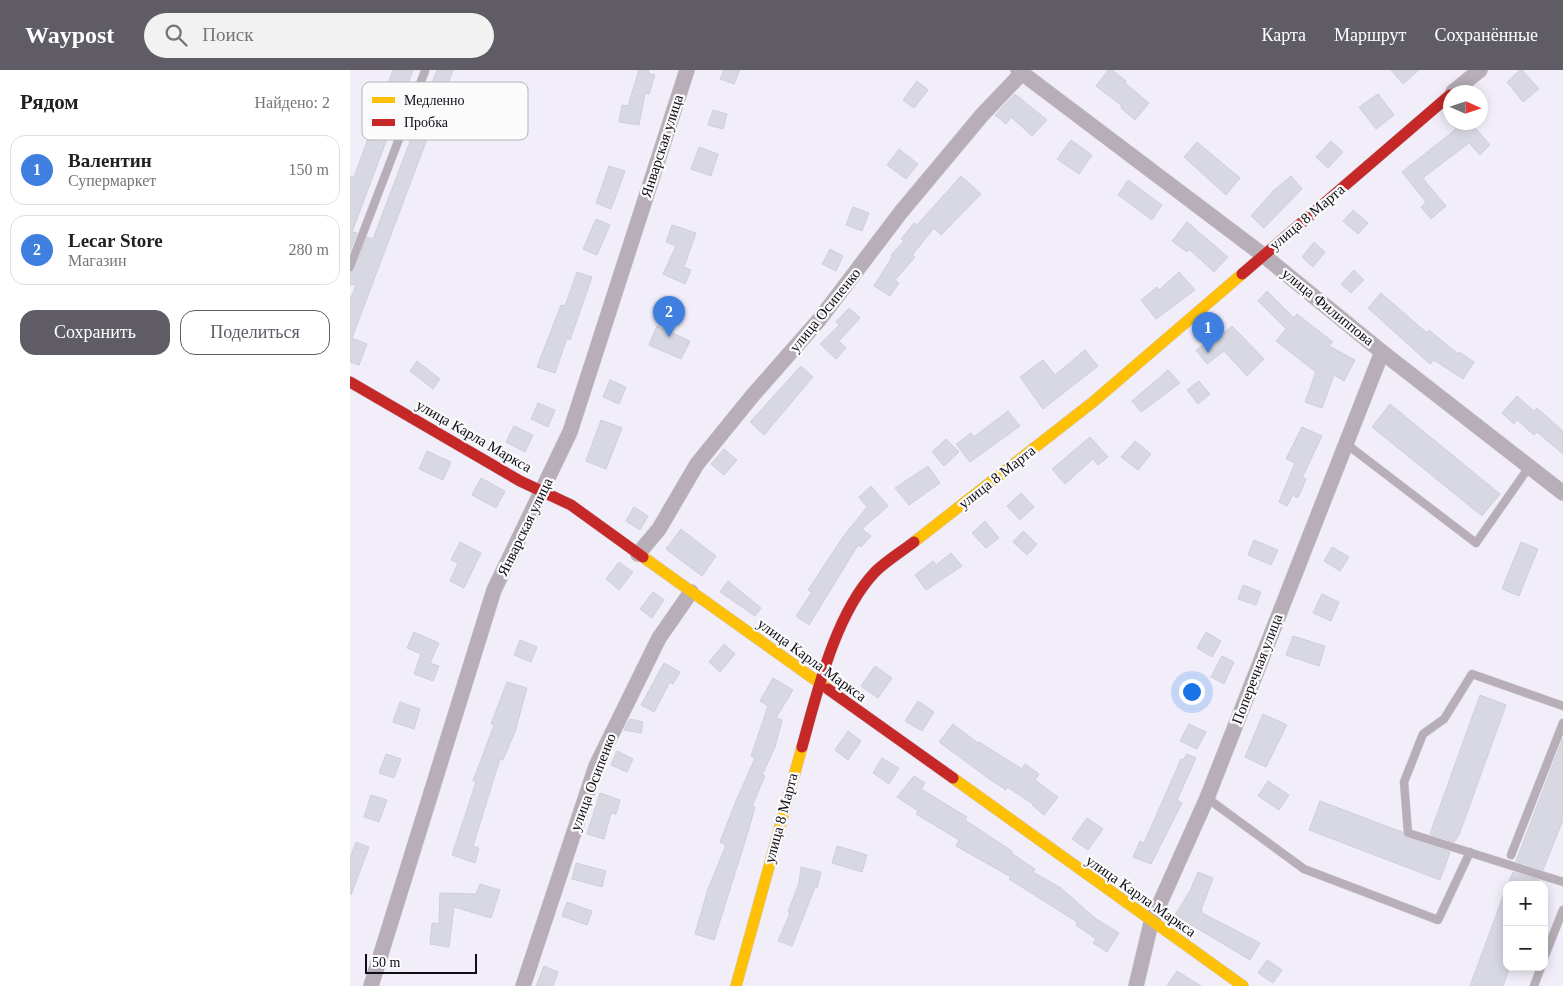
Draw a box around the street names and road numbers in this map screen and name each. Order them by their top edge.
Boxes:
street label: Январская улица [638,92,686,199]
street label: улица 8 Марта [1266,181,1348,253]
street label: улица Осипенко [786,265,864,355]
street label: улица Филиппова [1279,265,1377,349]
street label: улица Карла Маркса [414,396,535,476]
street label: улица 8 Марта [956,442,1039,512]
street label: Январская улица [494,475,556,579]
street label: Поперечная улица [1229,611,1286,726]
street label: улица Карла Маркса [755,615,870,705]
street label: улица Осипенко [567,731,619,833]
street label: улица 8 Марта [761,771,801,865]
street label: улица Карла Маркса [1083,852,1199,940]

